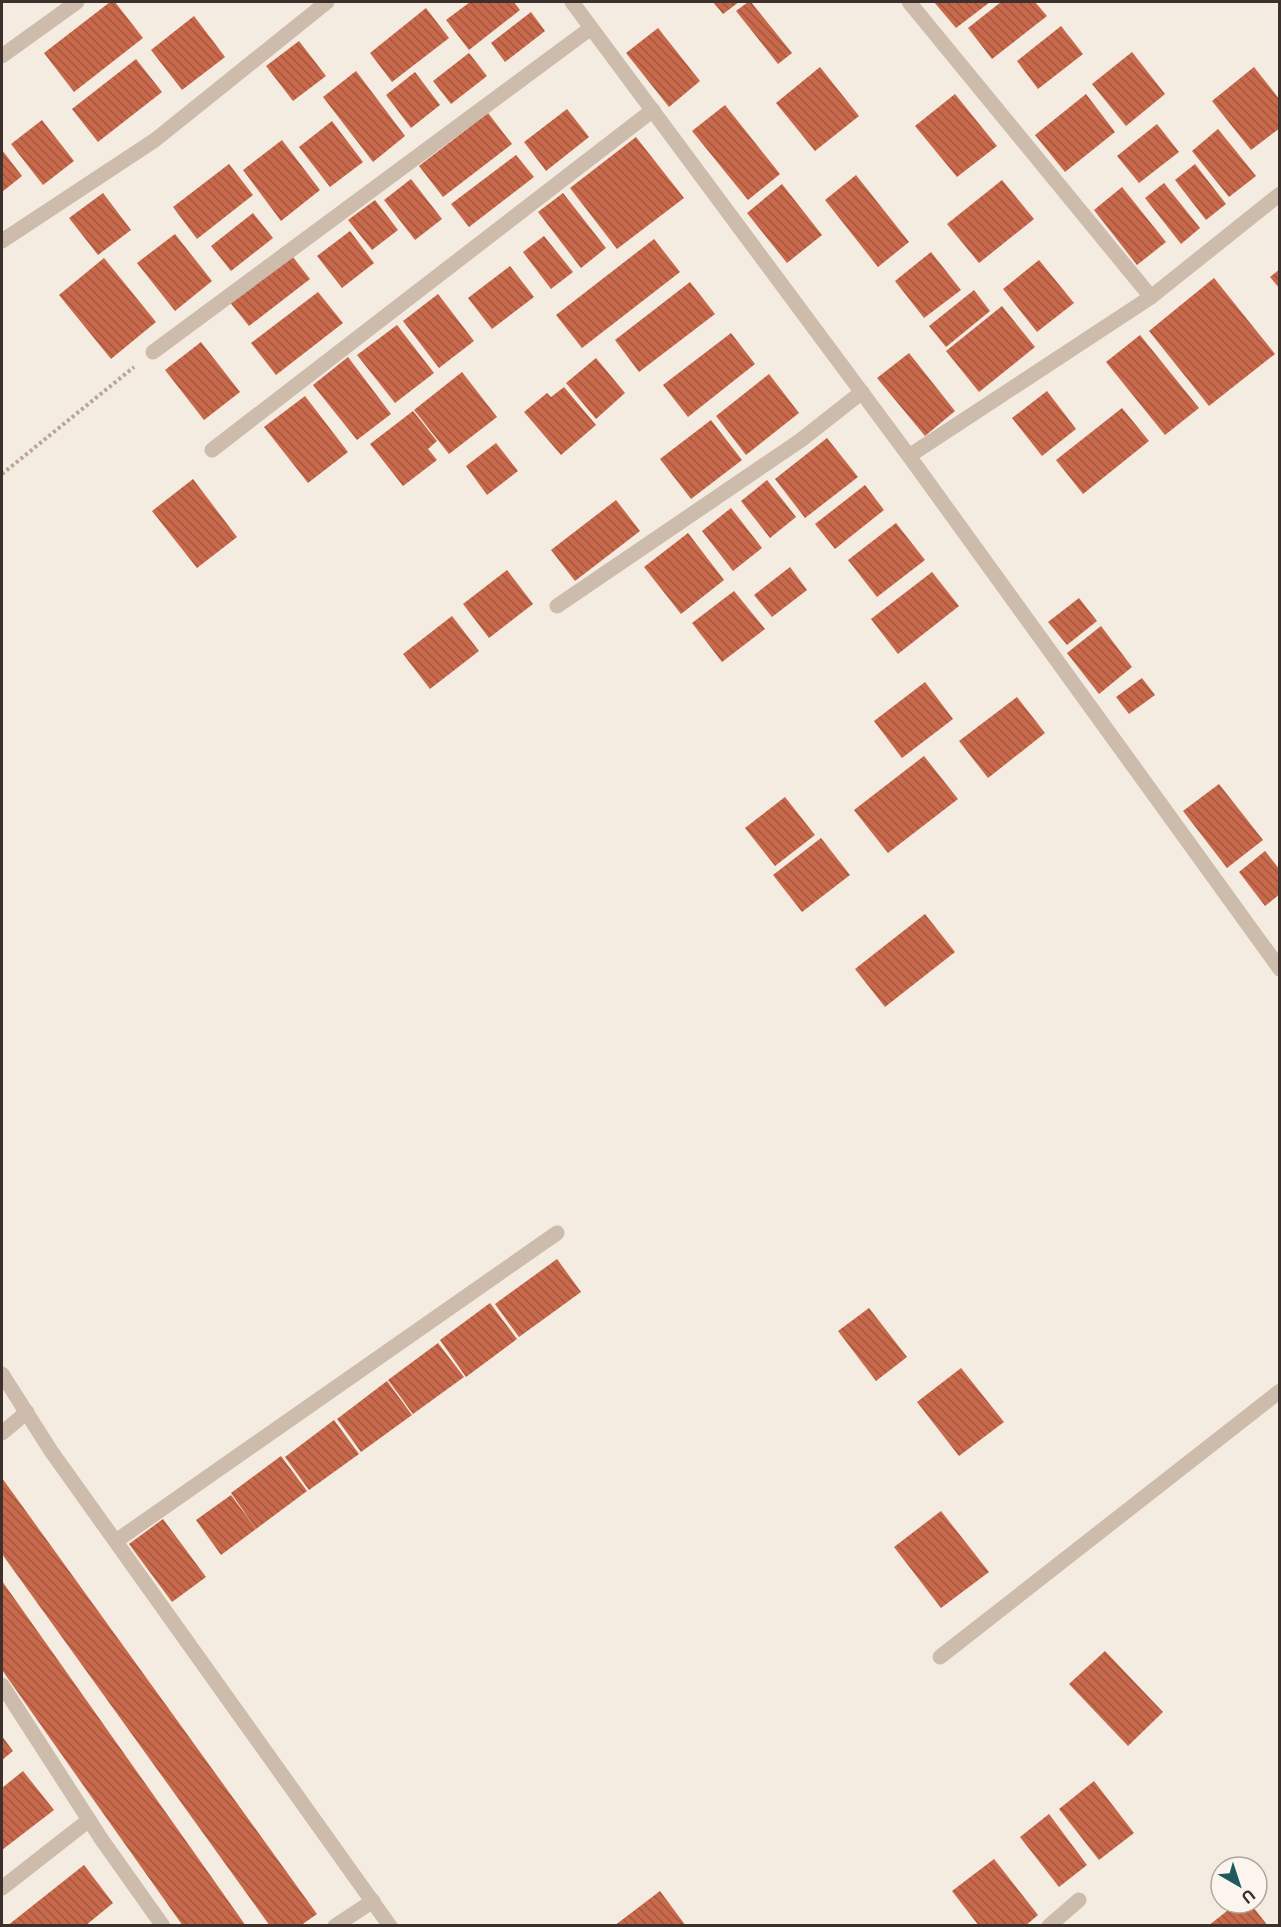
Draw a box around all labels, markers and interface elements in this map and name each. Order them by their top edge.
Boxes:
north arrow [1209,1855,1269,1915]
text: U [1238,1885,1259,1908]

